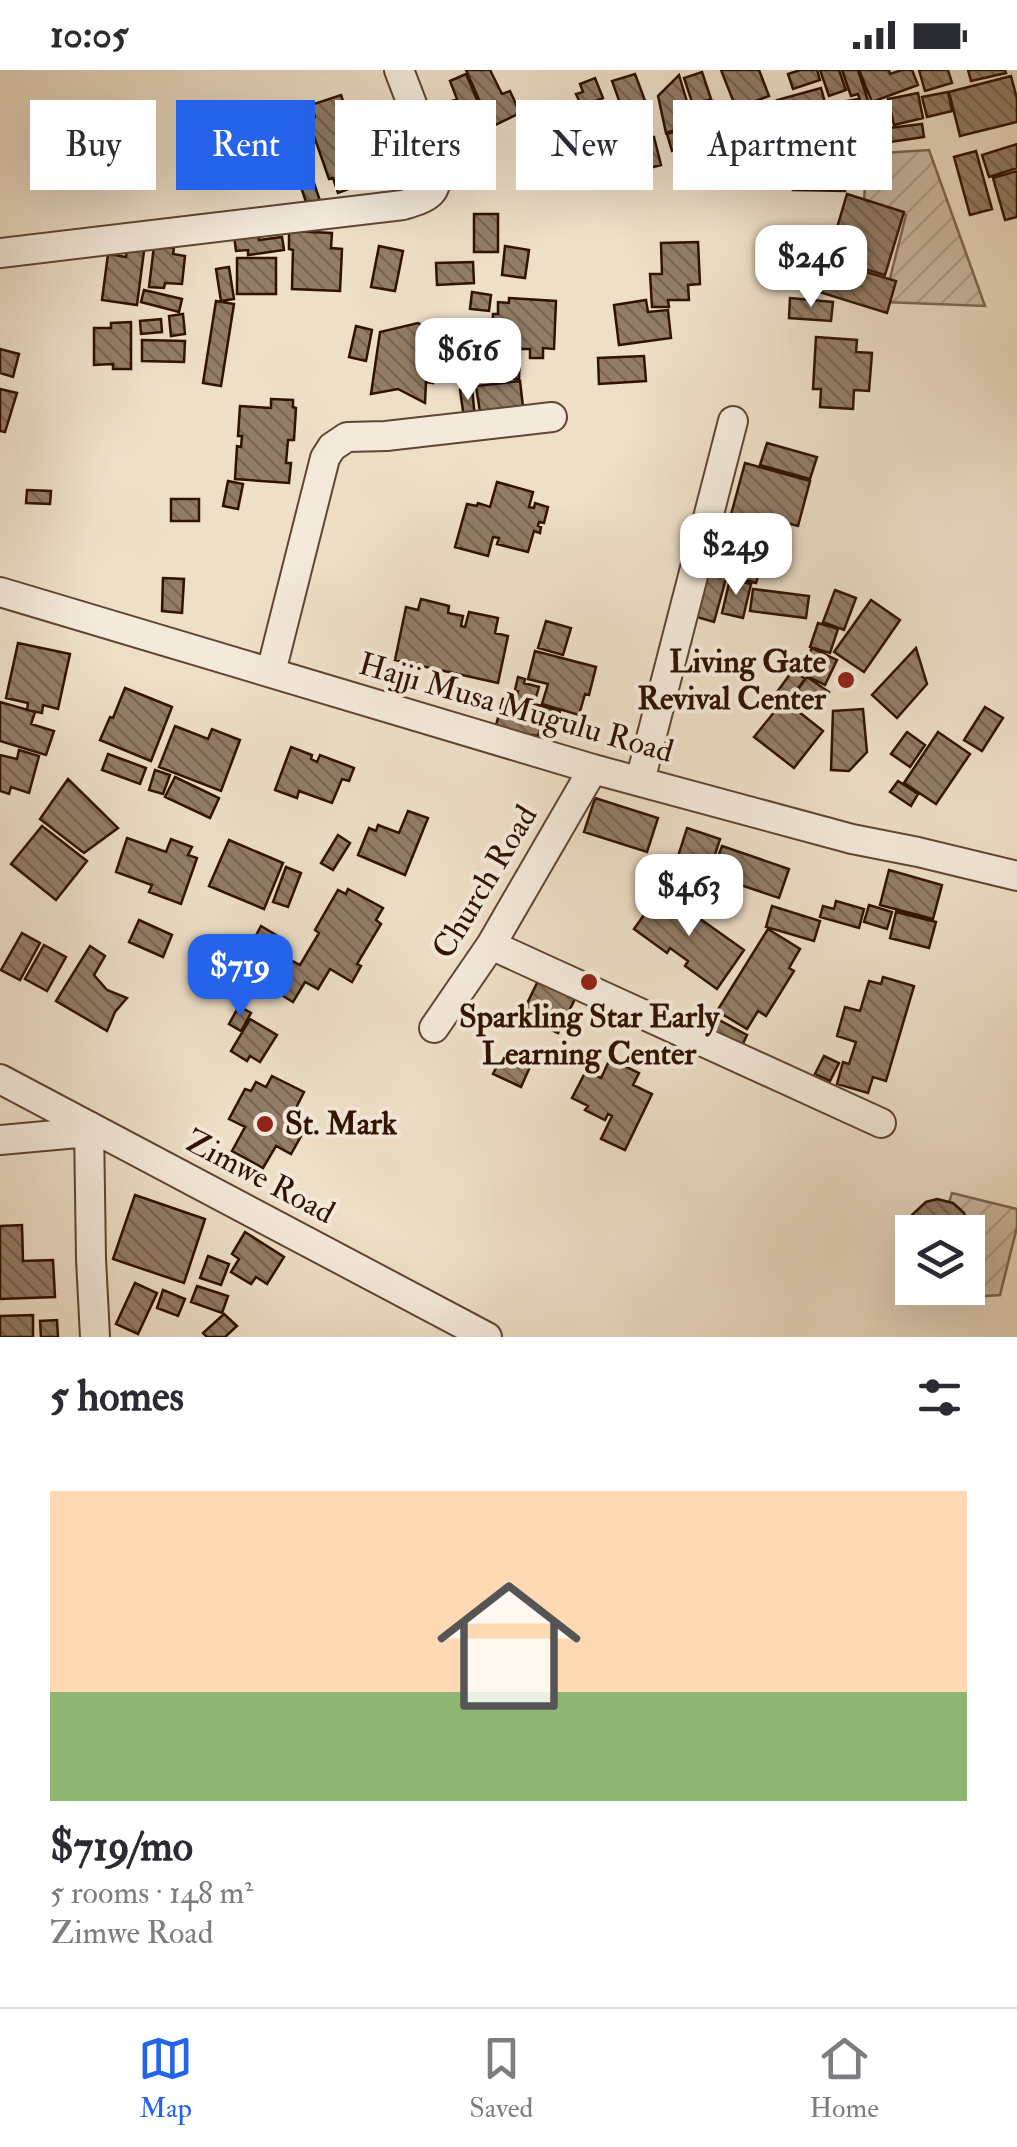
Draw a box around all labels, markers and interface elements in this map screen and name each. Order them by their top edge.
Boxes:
text: 10:05 [50,11,128,59]
chip: Buy [30,100,156,190]
chip: Rent [176,100,315,190]
chip: Filters [335,100,496,190]
chip: New [516,100,653,190]
chip: Apartment [673,100,892,190]
pin: $246 [752,225,870,310]
text: $246 [777,237,845,277]
pin: $616 [409,318,527,403]
text: $616 [437,330,499,370]
pin: $249 [677,513,795,598]
text: $249 [702,525,770,565]
place label: Living Gate Revival Center [637,642,827,719]
street label: Hajji Musa Mugulu Road [354,644,678,772]
marker: Living Gate Revival Center [835,669,857,691]
street label: Church Road [424,798,546,966]
pin: $463 [630,854,748,939]
text: $463 [657,866,721,906]
pin: $719 [181,934,299,1019]
text: $719 [210,946,270,986]
marker: Sparkling Star Early Learning Center [578,971,600,993]
place label: Sparkling Star Early Learning Center [459,997,720,1074]
place label: St. Mark [285,1104,398,1144]
marker: St. Mark [254,1113,276,1135]
street label: Zimwe Road [178,1121,342,1233]
map controls [895,1215,985,1305]
button: layers [895,1215,985,1305]
icon: filters [912,1370,967,1425]
text: 5 homes [50,1371,184,1423]
icon: home [419,1556,599,1736]
text: $719/mo [50,1821,193,1873]
text: 5 rooms · 148 m² [50,1873,253,1913]
text: Zimwe Road [50,1913,213,1953]
tab: Map [138,2031,193,2126]
tab: Saved [469,2031,533,2126]
tab: Home [809,2031,879,2126]

